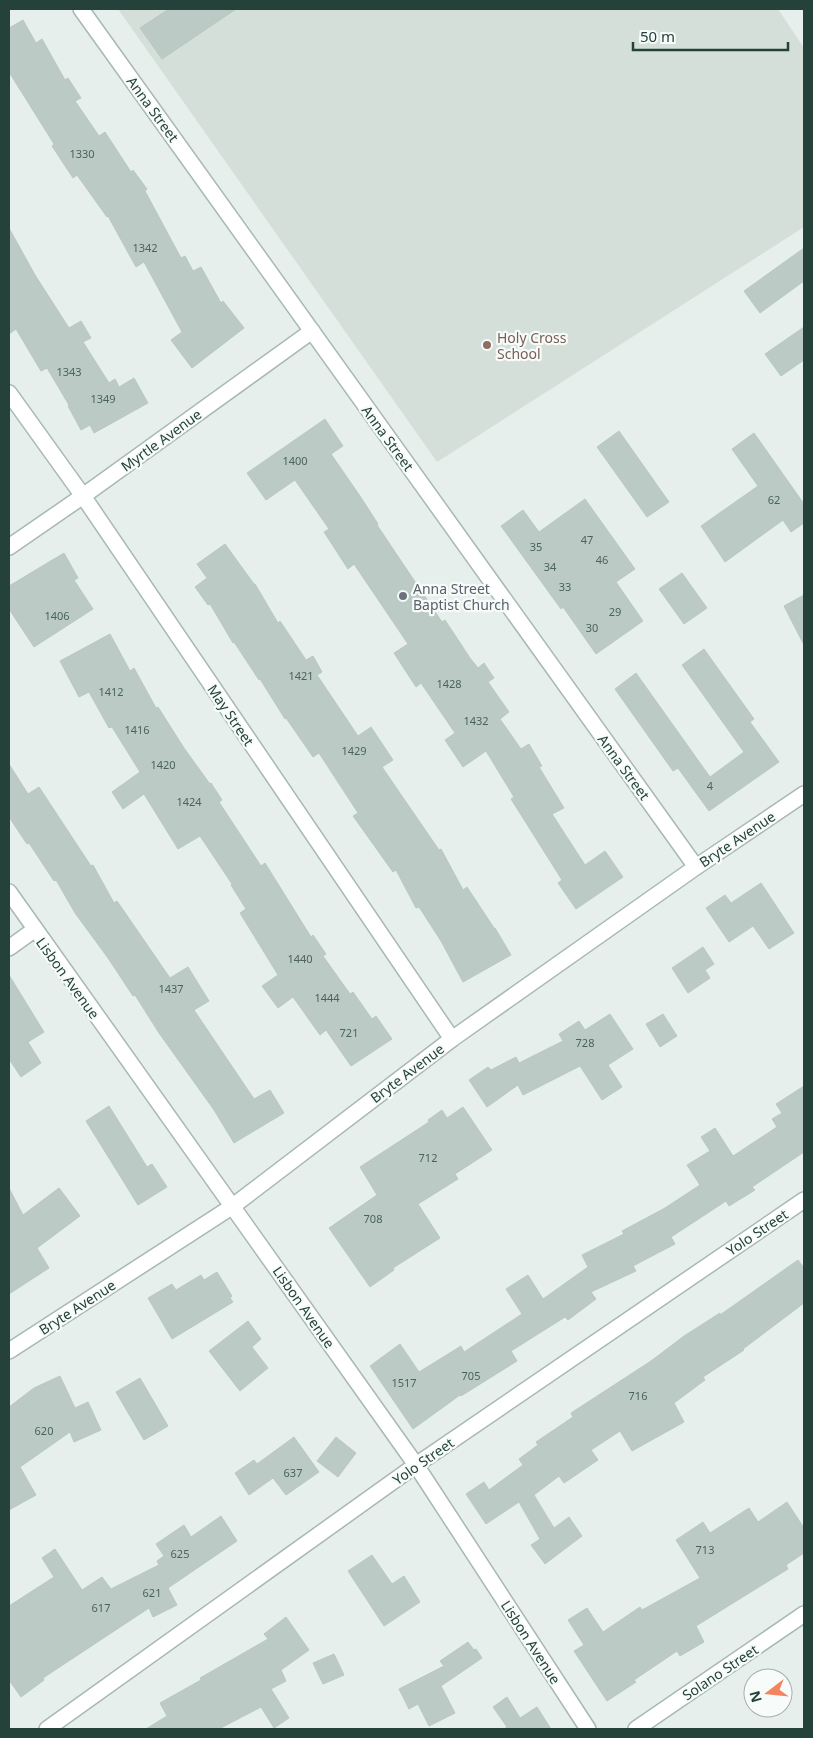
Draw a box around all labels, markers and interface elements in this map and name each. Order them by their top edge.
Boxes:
scale bar [633,20,788,52]
text: 50 m [640,26,675,46]
street label: Anna Street [123,72,183,146]
house number: 1330 [69,146,95,161]
house number: 1342 [132,240,158,255]
place label: Holy Cross School [497,328,567,363]
marker: Holy Cross School [481,339,493,351]
house number: 1343 [56,364,82,379]
house number: 1349 [90,391,116,406]
street label: Anna Street [358,401,418,475]
street label: Myrtle Avenue [117,404,205,476]
house number: 1400 [282,453,308,468]
house number: 62 [768,492,780,507]
house number: 47 [581,532,593,547]
house number: 35 [530,539,542,554]
house number: 46 [596,552,608,567]
house number: 34 [544,559,557,574]
place label: Anna Street Baptist Church [413,579,510,614]
house number: 33 [559,579,571,594]
marker: Anna Street Baptist Church [397,590,409,602]
house number: 29 [609,604,621,619]
house number: 1406 [44,608,70,623]
house number: 30 [586,620,598,635]
house number: 1421 [288,668,314,683]
house number: 1428 [436,676,462,691]
street label: May Street [203,680,259,750]
house number: 1412 [98,684,124,699]
house number: 1432 [463,713,489,728]
house number: 1416 [124,722,150,737]
street label: Anna Street [594,730,654,804]
house number: 1429 [341,743,367,758]
house number: 1420 [150,757,176,772]
house number: 4 [707,778,714,793]
house number: 1424 [176,794,202,809]
street label: Bryte Avenue [695,807,779,871]
street label: Lisbon Avenue [32,934,104,1023]
house number: 1440 [287,951,313,966]
house number: 1437 [158,981,184,996]
house number: 1444 [314,990,340,1005]
house number: 721 [340,1025,358,1040]
house number: 728 [576,1035,594,1050]
street label: Bryte Avenue [366,1039,448,1107]
house number: 712 [419,1150,437,1165]
street label: Yolo Street [722,1204,792,1260]
house number: 708 [364,1211,382,1226]
street label: Lisbon Avenue [269,1262,339,1352]
street label: Bryte Avenue [35,1275,119,1339]
house number: 705 [462,1368,480,1383]
house number: 1517 [391,1375,417,1390]
house number: 716 [629,1388,647,1403]
house number: 620 [35,1423,53,1438]
street label: Yolo Street [389,1433,457,1489]
house number: 637 [284,1465,302,1480]
house number: 713 [696,1542,714,1557]
house number: 625 [171,1546,189,1561]
house number: 621 [143,1585,161,1600]
street label: Lisbon Avenue [497,1596,565,1688]
house number: 617 [92,1600,110,1615]
street label: Solano Street [678,1640,762,1704]
north arrow [743,1668,793,1718]
text: N [744,1689,766,1705]

